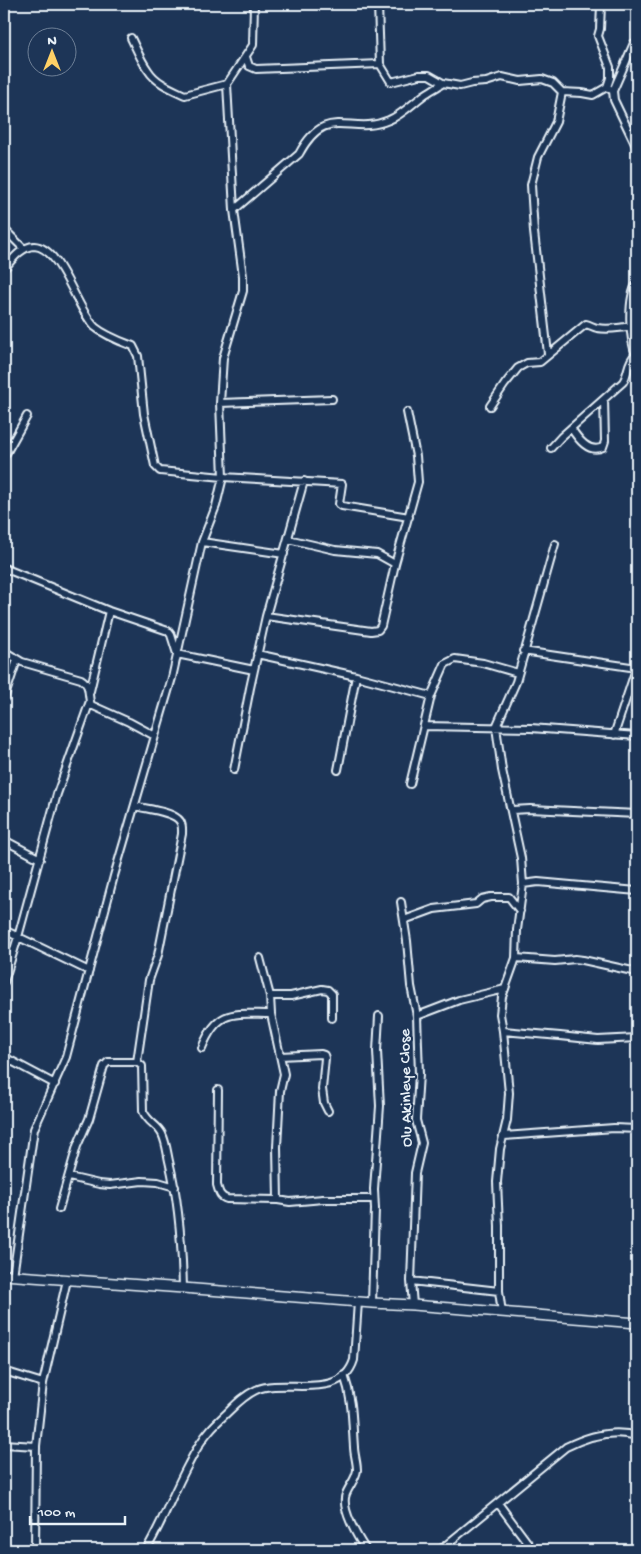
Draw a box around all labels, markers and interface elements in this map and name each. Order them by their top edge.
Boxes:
north arrow [28,28,78,78]
text: N [47,33,57,50]
street label: Olu Akinleye Close [397,1028,418,1147]
scale bar [30,1494,125,1526]
text: 100 m [37,1504,76,1522]

